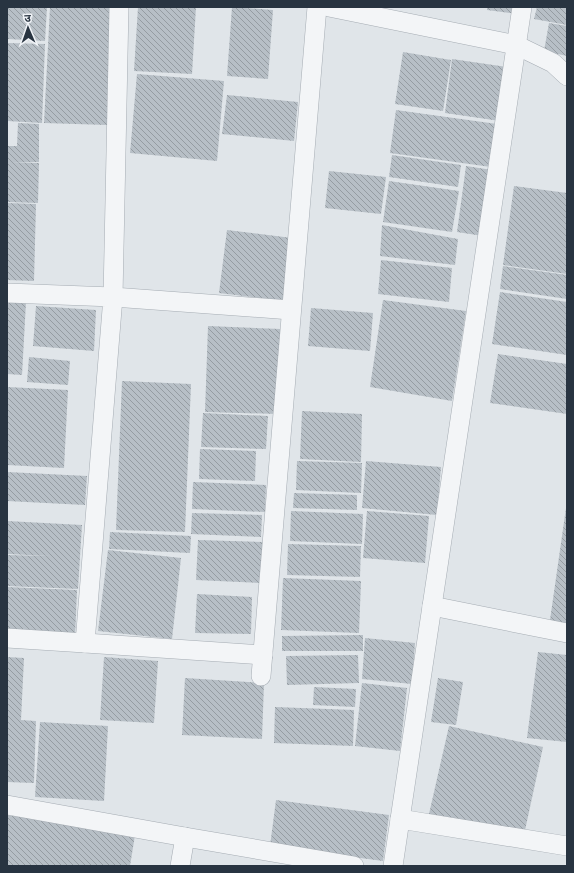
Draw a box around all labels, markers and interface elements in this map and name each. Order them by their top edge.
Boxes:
north arrow [8,8,48,48]
text: उ [24,12,32,25]

